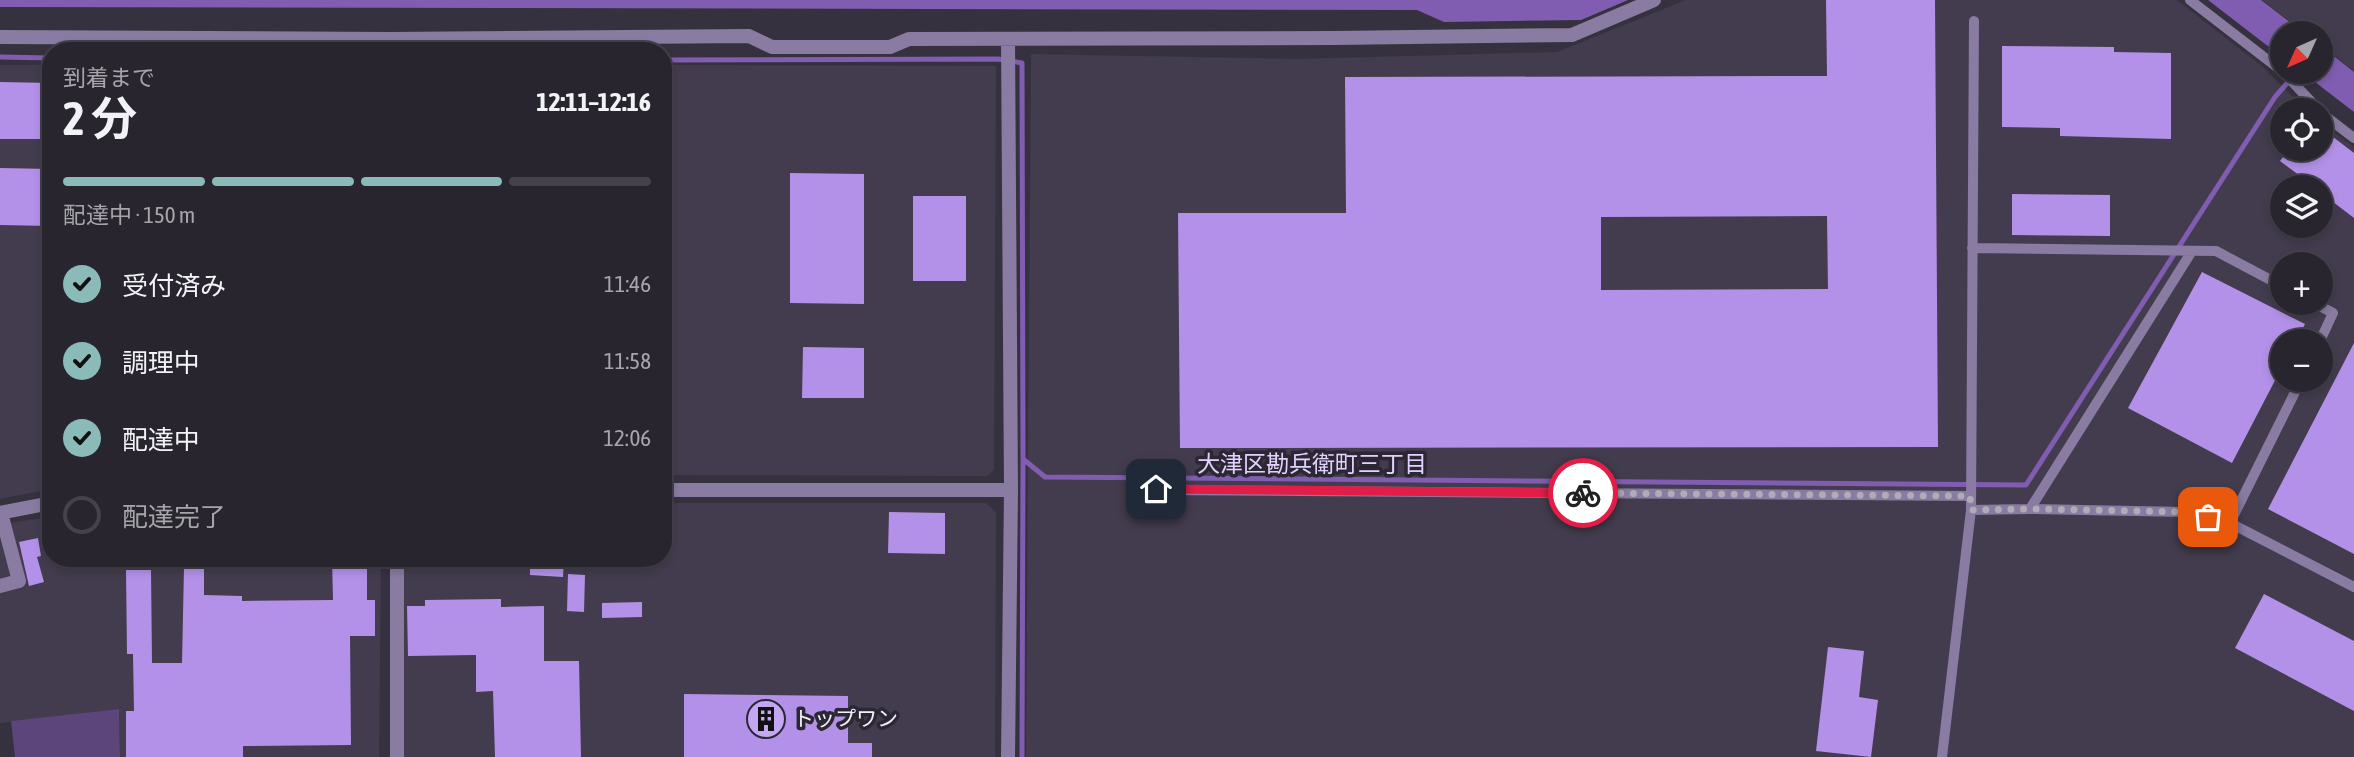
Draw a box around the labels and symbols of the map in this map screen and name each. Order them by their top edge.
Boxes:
north arrow [2270,21,2333,84]
district label: 大津区勘兵衛町三丁目 [1197,451,1427,477]
courier [1548,458,1618,528]
pin [1126,459,1186,519]
pin [2178,487,2238,547]
building icon: トップワン [745,698,787,740]
place label: トップワン [793,706,898,730]

